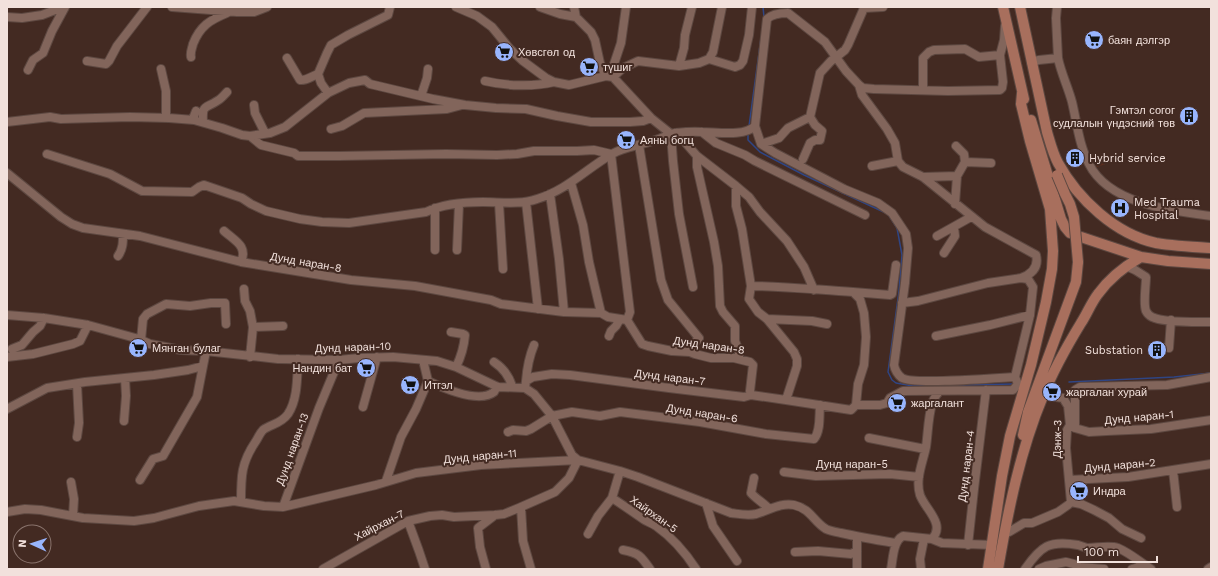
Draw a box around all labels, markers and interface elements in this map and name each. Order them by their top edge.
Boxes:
supermarket icon: баян дэлгэр [1083,29,1105,51]
place label: баян дэлгэр [1108,34,1170,47]
supermarket icon: Хөвсгөл од [493,41,515,63]
place label: Хөвсгөл од [518,46,576,59]
supermarket icon: түшиг [578,56,600,78]
place label: түшиг [603,61,633,74]
place label: Гэмтэл согог судлалын үндэсний төв [1053,104,1175,130]
building icon: Гэмтэл согог судлалын үндэсний төв [1178,105,1200,127]
supermarket icon: Аяны богц [615,129,637,151]
place label: Аяны богц [640,134,694,147]
building icon: Hybrid service [1064,147,1086,169]
place label: Hybrid service [1089,152,1166,165]
place label: Med Trauma Hospital [1134,196,1200,222]
hospital icon: Med Trauma Hospital [1109,197,1131,219]
street label: Дунд наран-8 [269,250,343,275]
street label: Дунд наран-8 [672,334,746,357]
supermarket icon: Мянган булаг [127,337,149,359]
building icon: Substation [1146,339,1168,361]
street label: Дунд наран-10 [315,340,391,355]
place label: Мянган булаг [152,342,221,355]
place label: Substation [1085,344,1143,357]
supermarket icon: Нандин бат [355,357,377,379]
place label: Нандин бат [293,362,352,375]
street label: Дунд наран-7 [634,367,706,388]
supermarket icon: Итгэл [399,374,421,396]
place label: Итгэл [424,379,453,392]
supermarket icon: жаргалан хурай [1041,381,1063,403]
place label: жаргалан хурай [1066,386,1147,399]
supermarket icon: жаргалант [886,392,908,414]
place label: жаргалант [911,397,964,410]
street label: Дунд наран-6 [665,401,739,426]
street label: Дунд наран-1 [1104,408,1174,427]
street label: Дунд наран-13 [273,411,312,487]
street label: Дэнж-3 [1051,420,1064,458]
street label: Дунд наран-4 [956,429,977,503]
street label: Дунд наран-11 [443,447,517,466]
street label: Дунд наран-2 [1084,456,1156,475]
street label: Дунд наран-5 [816,458,888,471]
supermarket icon: Индра [1068,480,1090,502]
place label: Индра [1093,485,1127,498]
street label: Хайрхан-5 [627,493,680,536]
street label: Хайрхан-7 [352,507,406,544]
north arrow [12,524,52,564]
scale bar [1078,538,1157,564]
text: N [16,539,29,548]
text: 100 m [1084,545,1119,559]

